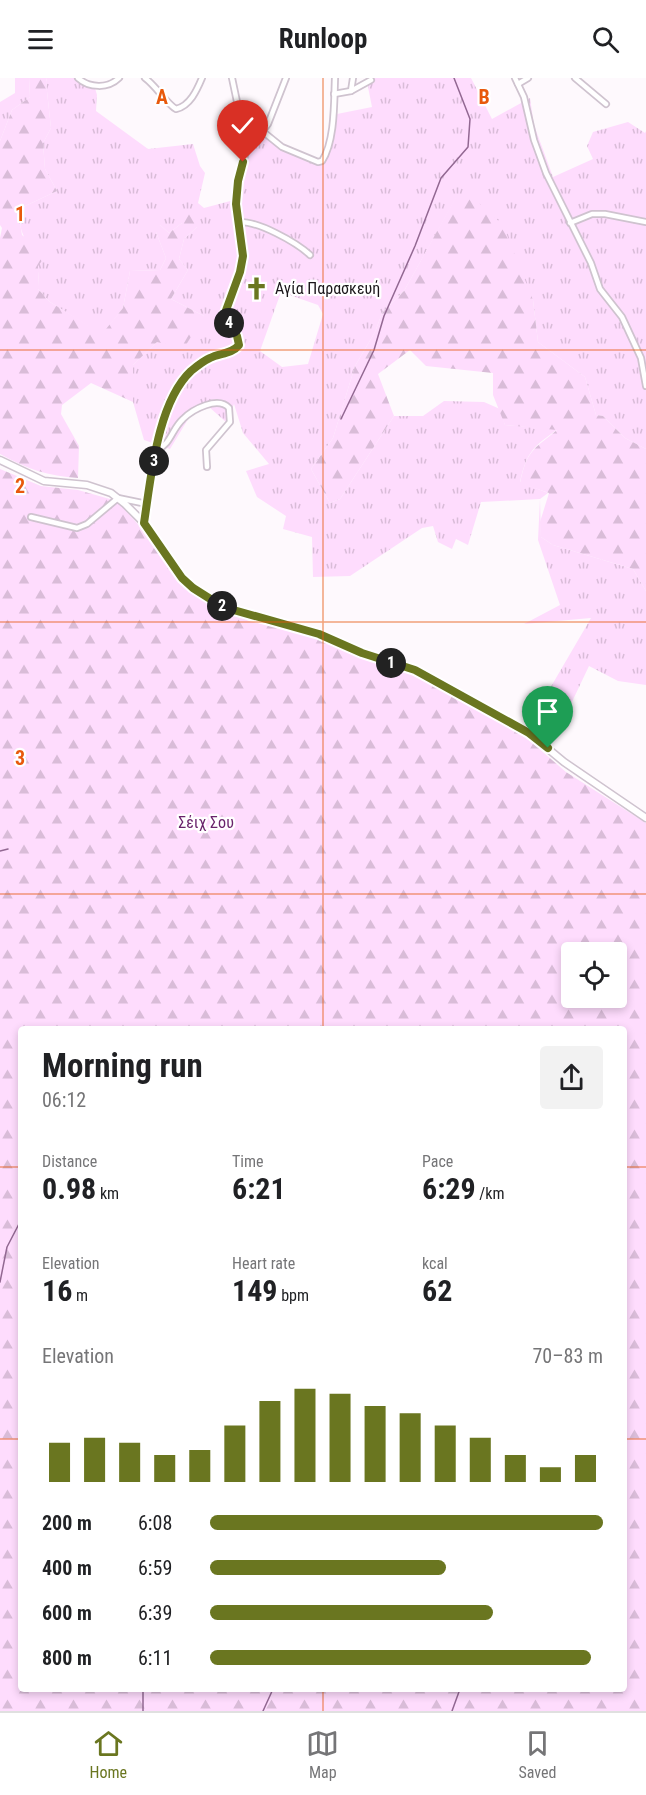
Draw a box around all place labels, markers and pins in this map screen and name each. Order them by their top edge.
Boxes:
pin [217,100,268,162]
church icon: Αγία Παρασκευή [244,275,270,301]
place label: Αγία Παρασκευή [275,279,380,298]
pin: 4 [214,308,244,338]
pin: 3 [139,446,169,476]
pin: 2 [207,591,237,621]
pin: 1 [376,648,406,678]
pin [522,686,573,748]

